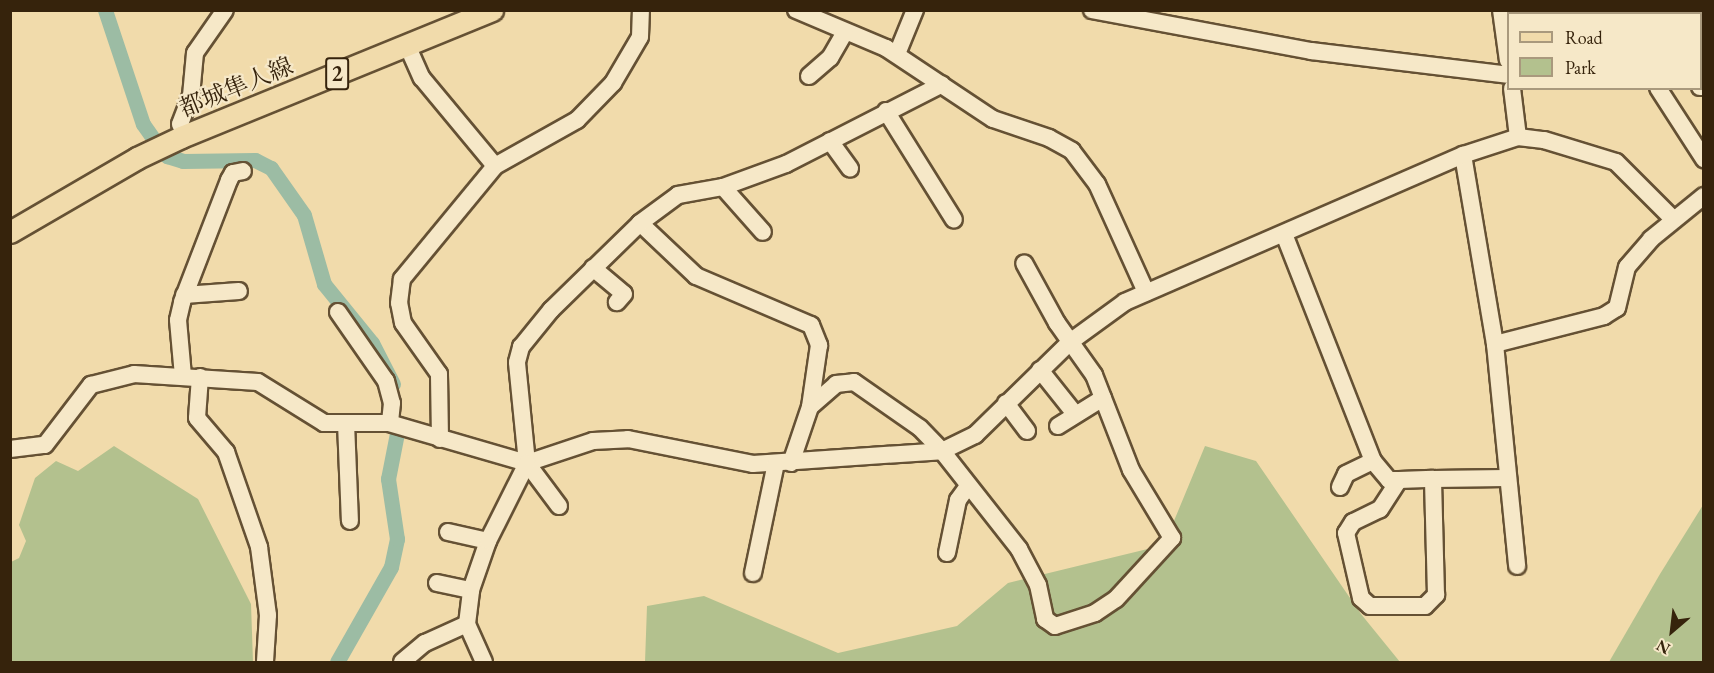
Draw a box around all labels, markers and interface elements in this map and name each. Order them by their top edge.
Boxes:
legend [1507,12,1702,90]
text: Road [1565,26,1603,49]
street label: 都城隼人線 [175,51,297,123]
road number: 2 [325,55,349,93]
text: Park [1565,56,1596,79]
north arrow [1642,601,1702,661]
text: N [1653,635,1674,660]

